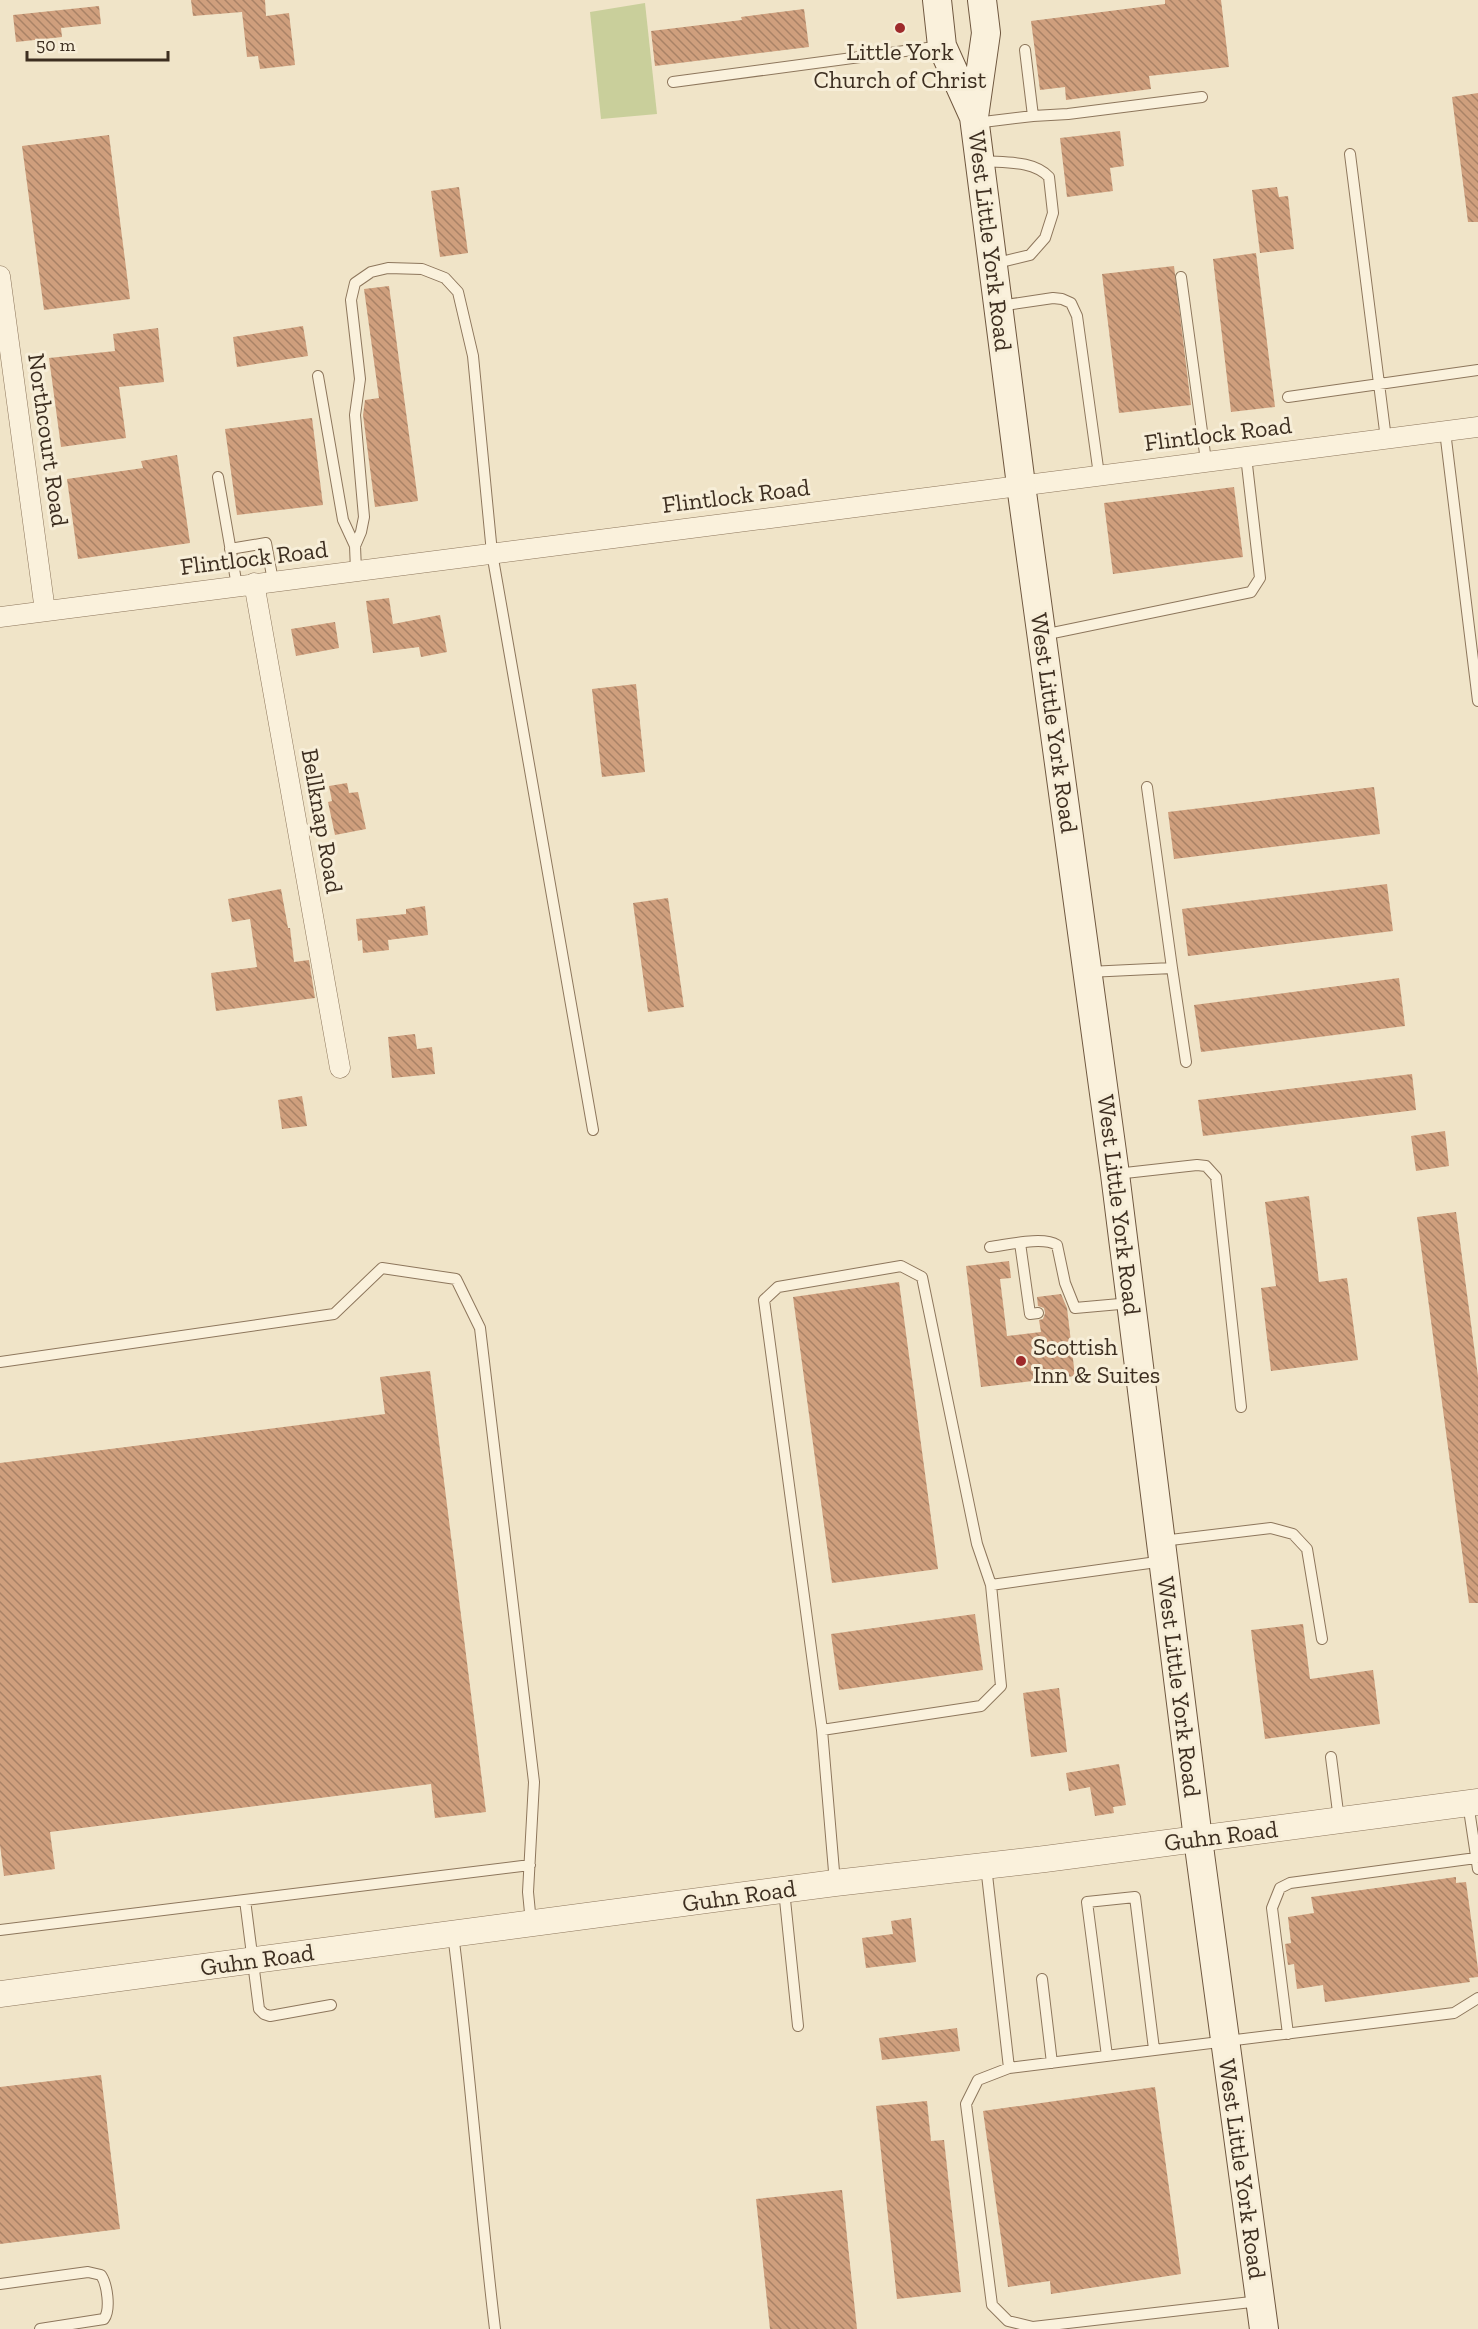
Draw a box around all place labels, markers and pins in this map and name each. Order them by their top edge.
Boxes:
marker: Little York Church of Christ [893,21,907,35]
place label: Little York Church of Christ [814,37,986,94]
place label: Scottish Inn & Suites [1033,1332,1160,1389]
marker: Scottish Inn & Suites [1014,1354,1028,1368]

